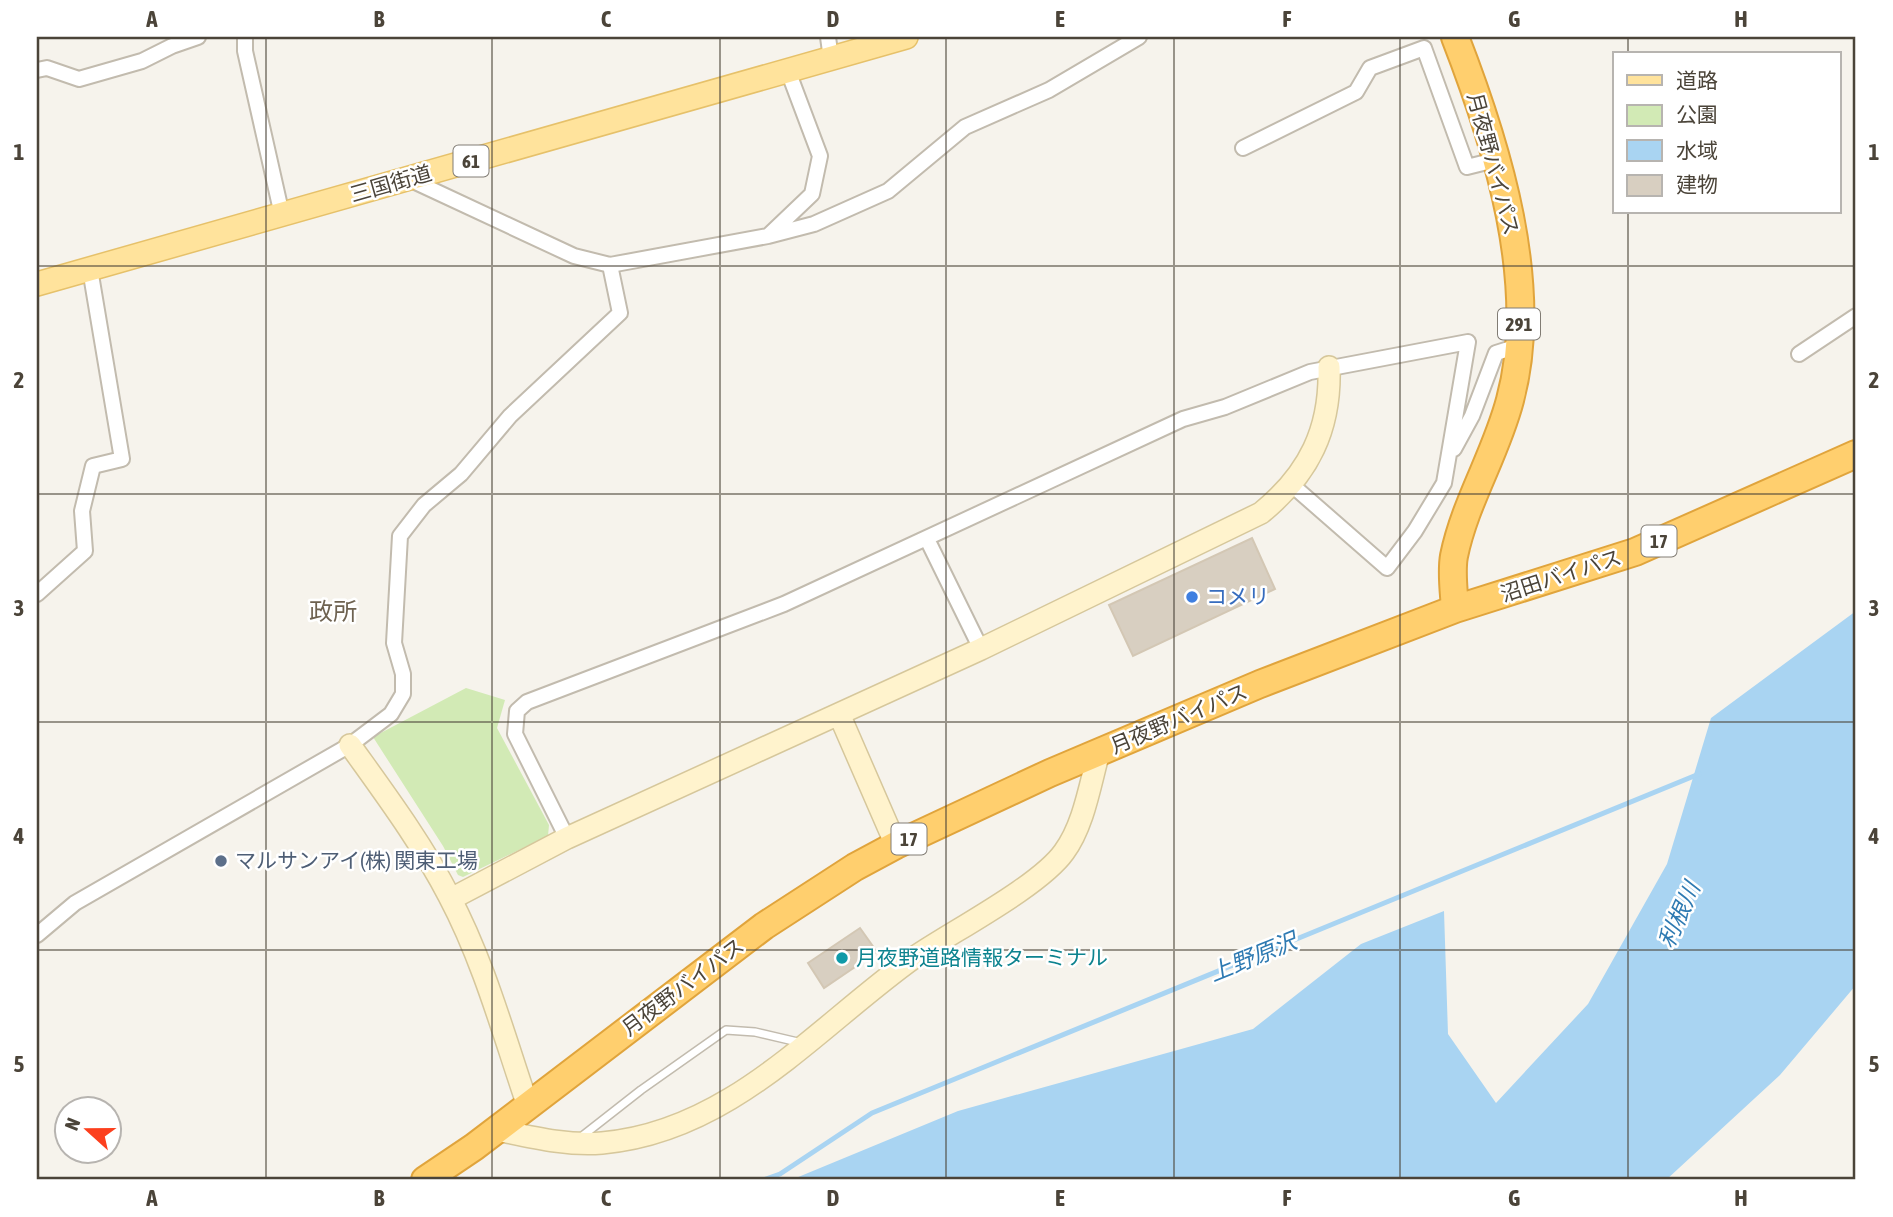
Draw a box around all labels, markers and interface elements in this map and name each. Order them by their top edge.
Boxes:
text: A [145,6,158,32]
text: B [374,6,385,32]
text: C [601,6,612,32]
text: D [827,6,840,32]
text: E [1055,6,1065,32]
text: F [1282,6,1292,32]
text: G [1508,6,1520,32]
text: H [1734,6,1748,32]
legend [1613,52,1840,214]
text: 道路 [1676,68,1718,92]
street label: 月夜野バイパス [1463,90,1525,238]
text: 公園 [1676,102,1718,126]
text: 水域 [1676,138,1718,162]
text: 1 [14,139,25,165]
text: 1 [1869,139,1880,165]
road number: 61 [454,146,489,176]
street label: 三国街道 [347,160,434,206]
text: 建物 [1676,172,1718,196]
road number: 291 [1498,308,1540,340]
text: 2 [14,367,24,393]
text: 2 [1869,367,1879,393]
road number: 17 [1642,526,1676,556]
street label: 沼田バイパス [1497,544,1624,606]
place label: コメリ [1206,584,1269,608]
marker: コメリ [1184,589,1200,605]
text: 3 [14,595,24,621]
text: 3 [1869,595,1879,621]
district label: 政所 [309,598,357,625]
street label: 月夜野バイパス [1106,678,1251,758]
text: 4 [13,823,25,849]
text: 4 [1868,823,1880,849]
road number: 17 [892,824,926,854]
place label: マルサンアイ(株) 関東工場 [235,848,478,872]
marker: マルサンアイ(株) 関東工場 [213,853,229,869]
water label: 利根川 [1653,875,1706,952]
water label: 上野原沢 [1205,927,1303,986]
street label: 月夜野バイパス [617,933,748,1040]
place label: 月夜野道路情報ターミナル [856,945,1108,969]
marker: 月夜野道路情報ターミナル [834,950,850,966]
text: 5 [14,1051,25,1077]
text: 5 [1869,1051,1880,1077]
north arrow [52,1094,122,1164]
text: N [60,1115,84,1133]
text: A [145,1185,158,1211]
text: B [374,1185,385,1211]
text: C [601,1185,612,1211]
text: D [827,1185,840,1211]
text: E [1055,1185,1065,1211]
text: F [1282,1185,1292,1211]
text: G [1508,1185,1520,1211]
text: H [1734,1185,1748,1211]

